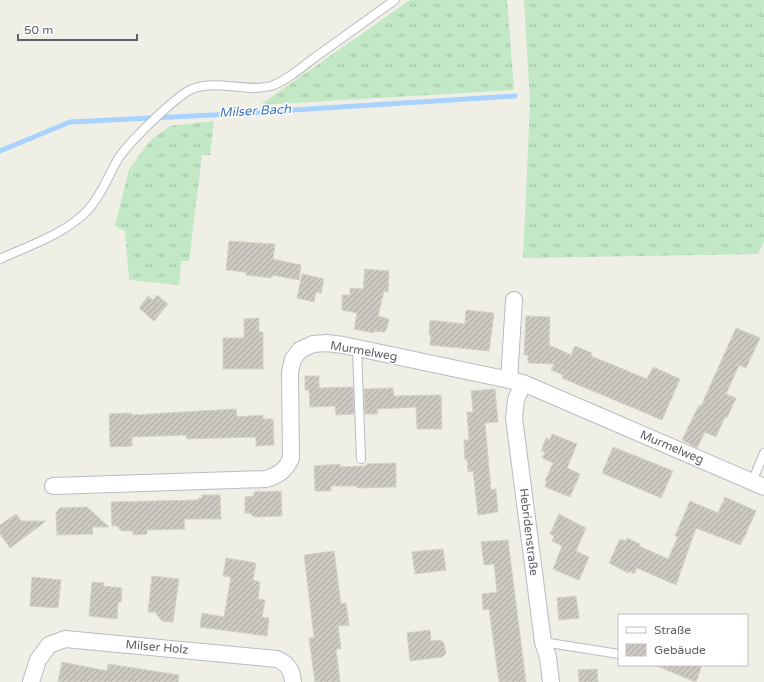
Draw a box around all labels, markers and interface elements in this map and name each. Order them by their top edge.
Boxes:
scale bar [18,16,137,42]
text: 50 m [24,23,53,37]
water label: Milser Bach [219,101,292,121]
street label: Murmelweg [329,338,399,364]
street label: Murmelweg [638,427,706,467]
street label: Hebridenstraße [517,487,541,577]
legend [618,614,748,666]
text: Straße [654,623,691,637]
street label: Milser Holz [125,637,189,657]
text: Gebäude [654,643,706,657]

